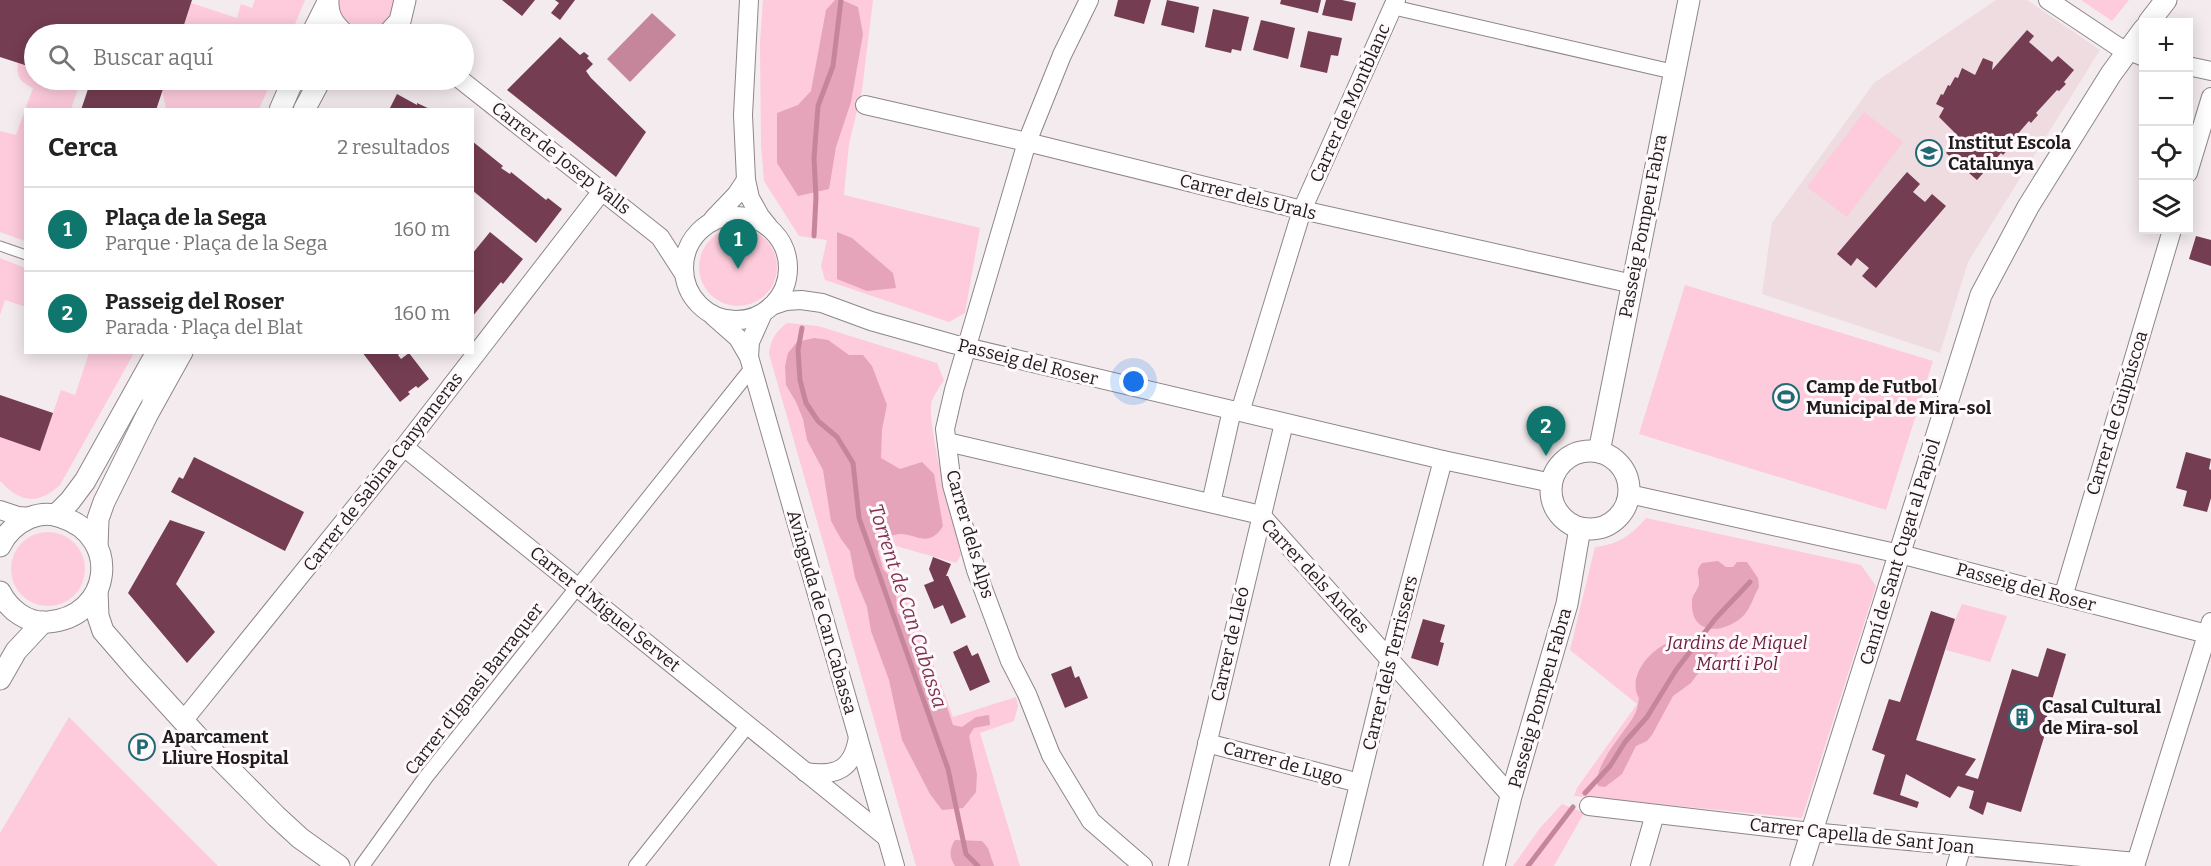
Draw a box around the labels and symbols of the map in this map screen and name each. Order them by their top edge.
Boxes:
street label: Carrer de Montblanc [1305,20,1395,186]
street label: Carrer de Josep Valls [487,97,635,219]
street label: Passeig Pompeu Fabra [1614,132,1672,320]
place label: Institut Escola Catalunya [1948,132,2071,175]
school or university icon: Institut Escola Catalunya [1914,138,1944,168]
street label: Carrer dels Urals [1177,169,1319,225]
pin: 1 [718,220,758,269]
street label: Carrer de Guipúscoa [2081,328,2153,498]
street label: Passeig del Roser [956,334,1100,390]
your location [1119,367,1148,396]
street label: Carrer de Sabina Canyameras [298,368,468,576]
place label: Camp de Futbol Municipal de Mira-sol [1806,376,1992,419]
sports icon: Camp de Futbol Municipal de Mira-sol [1771,382,1801,412]
pin: 2 [1526,406,1566,456]
street label: Camí de Sant Cugat al Papiol [1855,436,1945,668]
street label: Carrer dels Alps [941,467,999,601]
water label: Torrent de Can Cabassa [864,501,952,711]
street label: Avinguda de Can Cabassa [782,507,862,717]
street label: Carrer dels Andes [1256,514,1374,638]
street label: Carrer d'Miguel Servet [525,541,685,677]
street label: Passeig del Roser [1954,558,2098,616]
street label: Carrer dels Terrissers [1358,573,1422,753]
street label: Carrer de Lleó [1206,584,1254,704]
street label: Carrer d'Ignasi Barraquer [400,599,548,779]
street label: Passeig Pompeu Fabra [1504,605,1576,791]
park label: Jardins de Miquel Martí i Pol [1665,632,1807,675]
place label: Casal Cultural de Mira-sol [2042,696,2161,739]
building icon: Casal Cultural de Mira-sol [2007,702,2037,732]
place label: Aparcament Lliure Hospital [162,726,289,769]
parking icon: Aparcament Lliure Hospital [127,732,157,762]
street label: Carrer de Lugo [1221,736,1345,790]
street label: Carrer Capella de Sant Joan [1748,813,1976,859]

